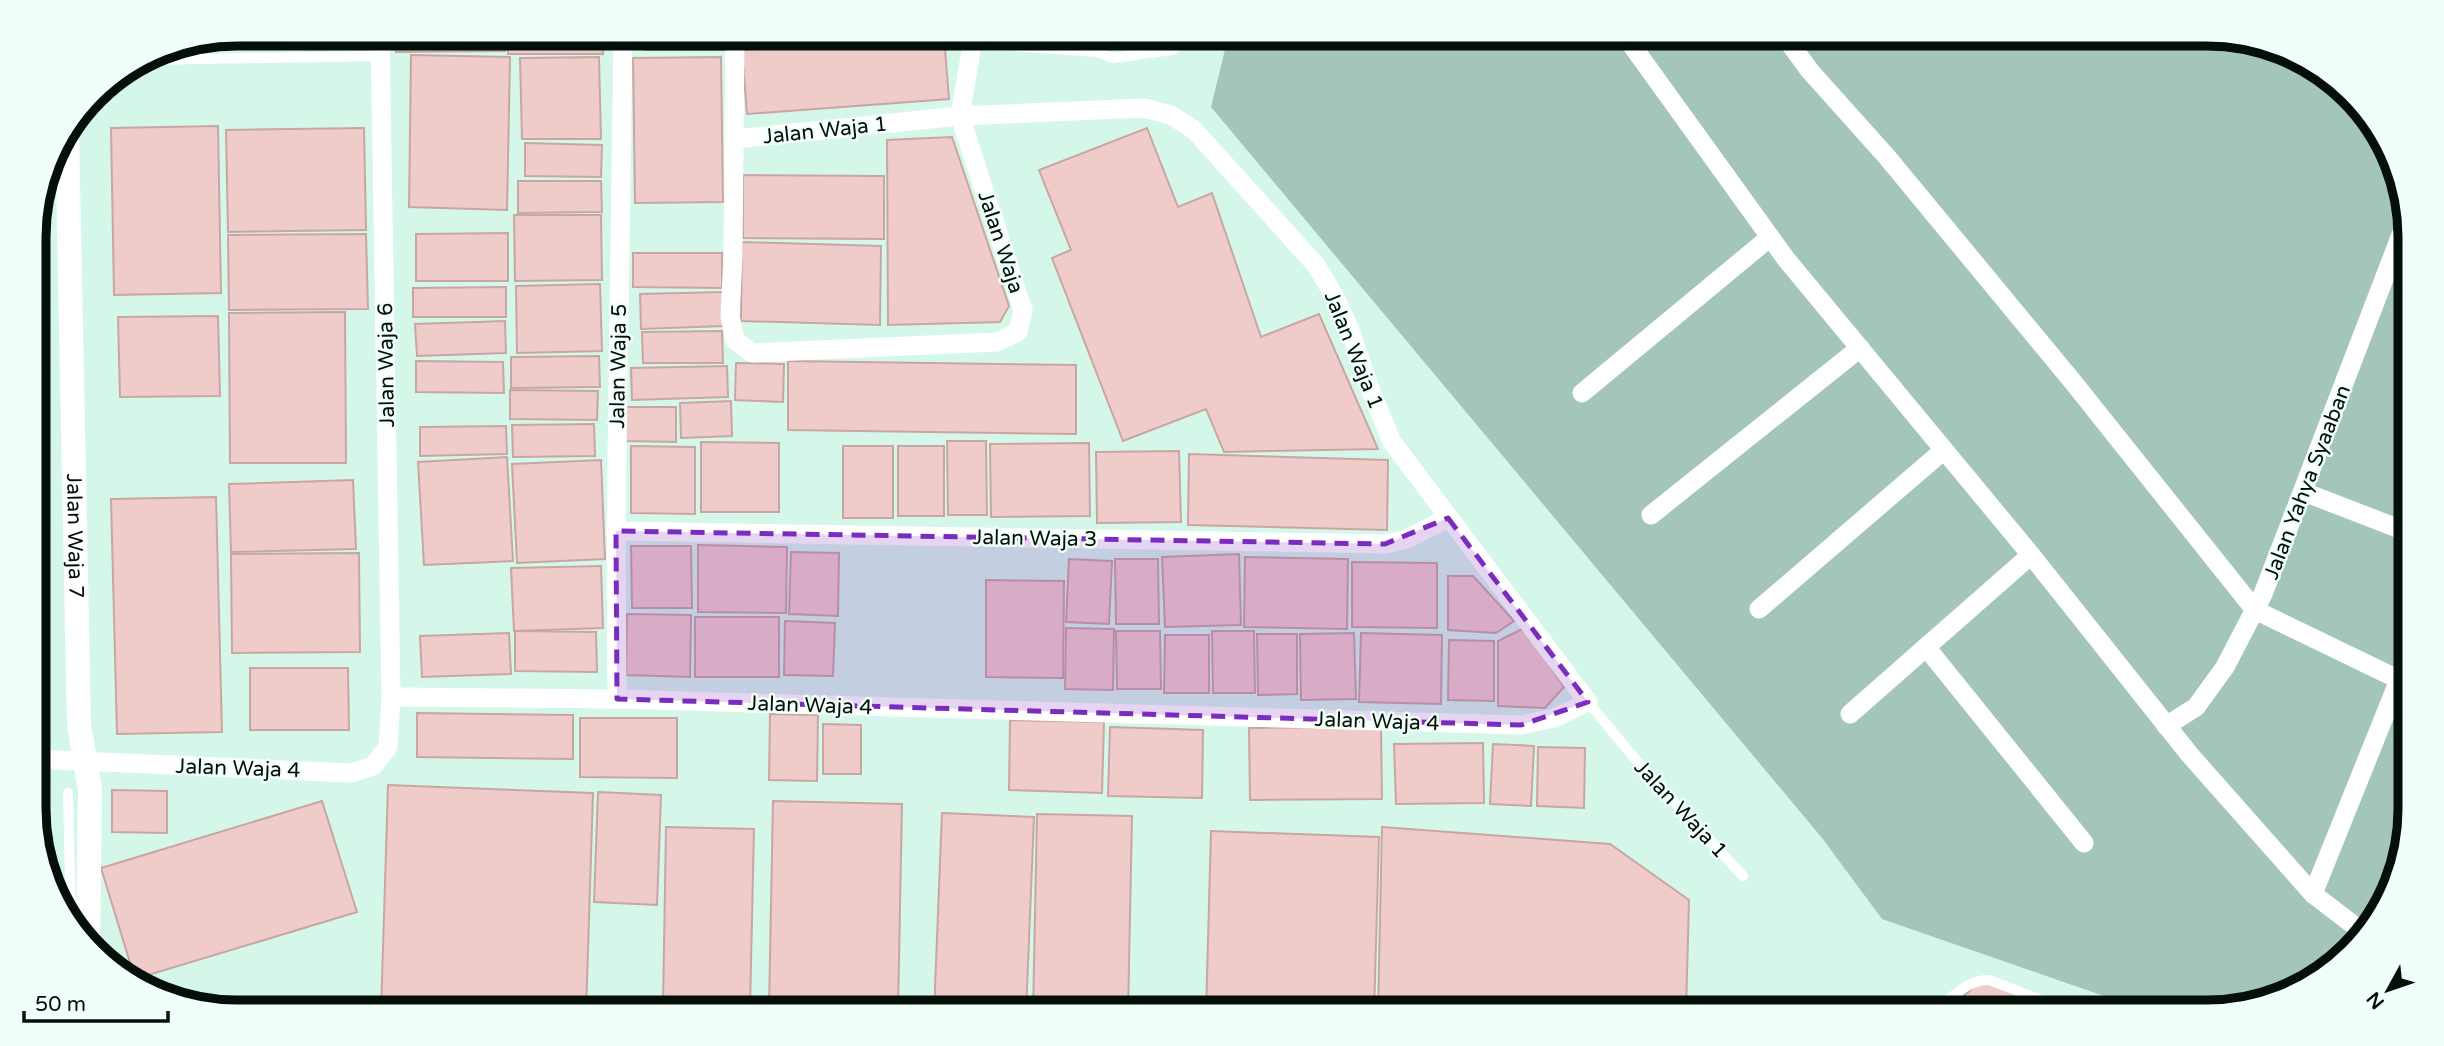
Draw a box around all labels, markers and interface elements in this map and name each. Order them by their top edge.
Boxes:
street label: Jalan Waja 1 [762,112,888,149]
street label: Jalan Waja [972,188,1029,297]
street label: Jalan Waja 1 [1319,288,1389,413]
street label: Jalan Waja 6 [373,302,400,428]
street label: Jalan Waja 5 [605,303,632,429]
street label: Jalan Yahya Syaaban [2259,381,2356,583]
street label: Jalan Waja 7 [61,473,88,599]
street label: Jalan Waja 3 [972,525,1098,552]
street label: Jalan Waja 4 [747,691,873,720]
street label: Jalan Waja 4 [1314,707,1440,736]
street label: Jalan Waja 4 [175,754,301,783]
street label: Jalan Waja 1 [1629,755,1732,864]
north arrow [2353,955,2423,1025]
scale bar [24,979,168,1023]
text: N [2362,987,2389,1013]
text: 50 m [35,992,86,1017]

